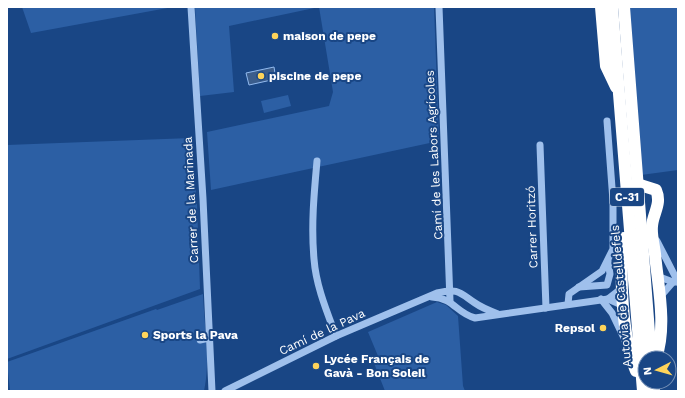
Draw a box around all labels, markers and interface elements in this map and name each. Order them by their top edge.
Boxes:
place label: maison de pepe [283,29,376,43]
marker: maison de pepe [270,31,280,41]
place label: piscine de pepe [269,69,361,83]
street label: Camí de les Labors Agrícoles [423,70,445,240]
marker: piscine de pepe [256,71,266,81]
street label: Carrer de la Marinada [181,136,201,264]
street label: Carrer Horitzó [524,185,540,269]
road number: C-31 [610,188,644,206]
street label: Autovia de Castelldefels [608,224,634,368]
street label: Camí de la Pava [277,306,367,358]
place label: Repsol [555,321,595,335]
marker: Repsol [598,323,608,333]
place label: Sports la Pava [153,328,238,342]
marker: Sports la Pava [140,330,150,340]
north arrow [637,350,677,390]
place label: Lycée Français de Gavà - Bon Soleil [324,352,429,380]
marker: Lycée Français de Gavà - Bon Soleil [311,361,321,371]
text: N [641,366,654,376]

